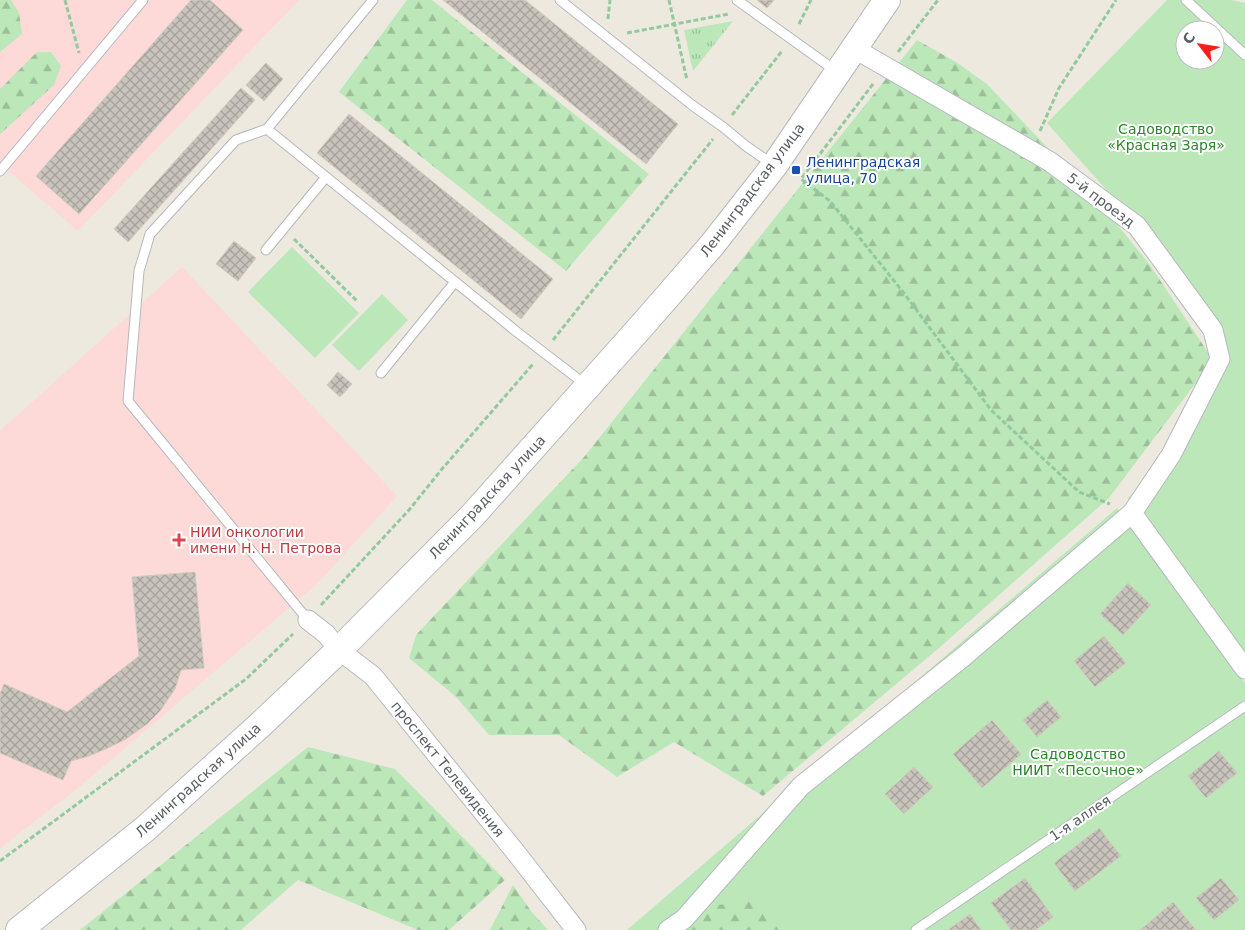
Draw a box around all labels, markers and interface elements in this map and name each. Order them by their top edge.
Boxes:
north arrow [1175,20,1225,70]
text: С [1179,30,1198,47]
street label: Ленинградская улица [697,120,807,260]
park label: Садоводство «Красная Заря» [1107,121,1225,153]
place label: Ленинградская улица, 70 [806,154,920,186]
marker: Ленинградская улица, 70 [790,164,802,176]
street label: 5-й проезд [1064,170,1138,230]
street label: Ленинградская улица [426,432,548,562]
place label: НИИ онкологии имени Н. Н. Петрова [190,524,341,556]
marker: НИИ онкологии имени Н. Н. Петрова [172,533,186,547]
street label: проспект Телевидения [388,698,508,840]
street label: Ленинградская улица [132,719,264,841]
park label: Садоводство НИИТ «Песочное» [1012,746,1144,778]
street label: 1-я аллея [1046,792,1114,844]

